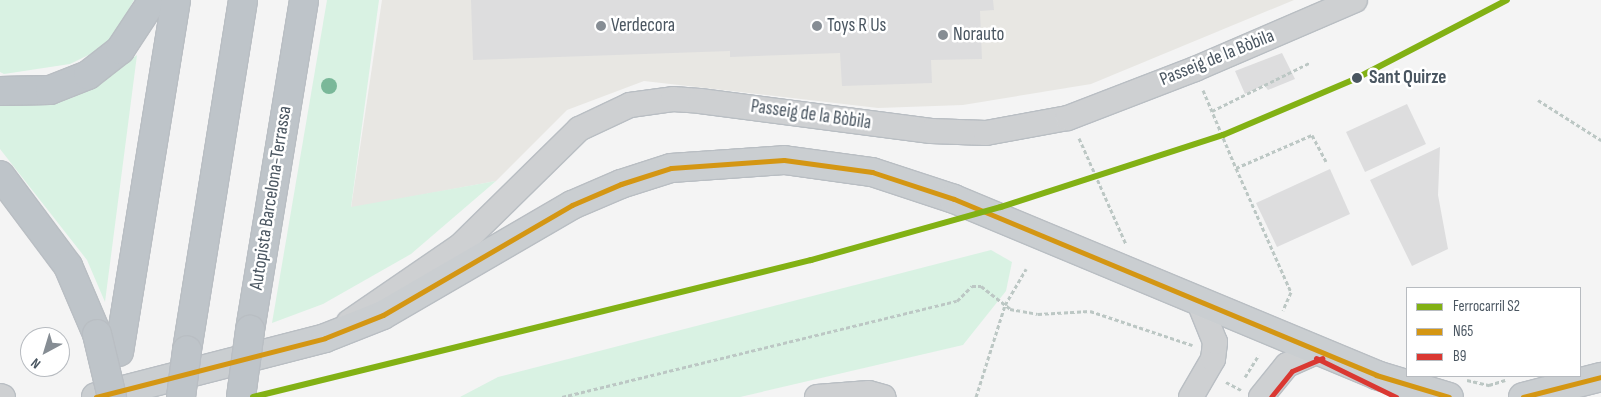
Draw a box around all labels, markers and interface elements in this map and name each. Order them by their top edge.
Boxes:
place label: Verdecora [611,15,675,37]
place label: Toys R Us [827,15,886,37]
marker: Verdecora [595,20,607,32]
marker: Toys R Us [811,20,823,32]
place label: Norauto [953,24,1005,46]
street label: Passeig de la Bòbila [1156,25,1278,91]
marker: Norauto [937,29,949,41]
place label: Sant Quirze [1369,67,1446,89]
marker: Sant Quirze [1349,70,1365,86]
street label: Passeig de la Bòbila [749,95,873,135]
street label: Autopista Barcelona-Terrassa [245,105,297,291]
legend [1406,287,1581,377]
text: Ferrocarril S2 [1453,297,1520,316]
text: N65 [1453,322,1473,341]
north arrow [20,327,70,377]
text: B9 [1453,347,1466,366]
text: N [28,354,44,372]

